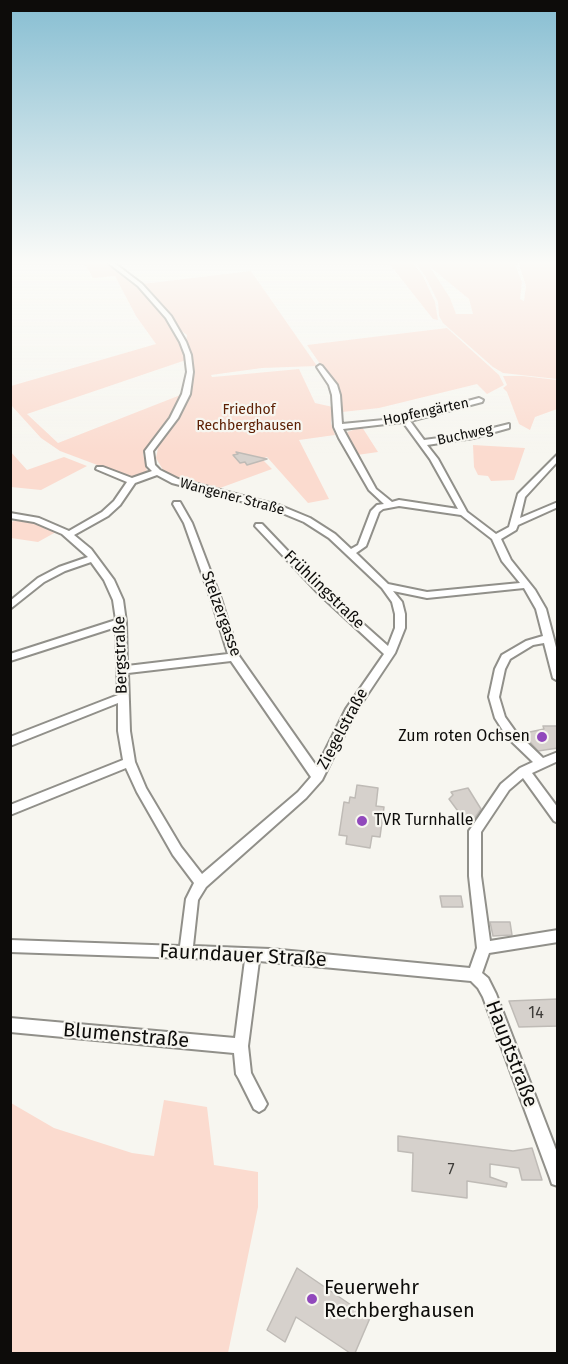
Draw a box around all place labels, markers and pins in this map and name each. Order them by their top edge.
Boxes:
place label: Zum roten Ochsen [398,727,530,747]
marker: Zum roten Ochsen [535,730,549,744]
place label: TVR Turnhalle [374,811,474,831]
marker: TVR Turnhalle [355,814,369,828]
place label: Feuerwehr Rechberghausen [324,1276,475,1323]
marker: Feuerwehr Rechberghausen [305,1292,319,1306]

